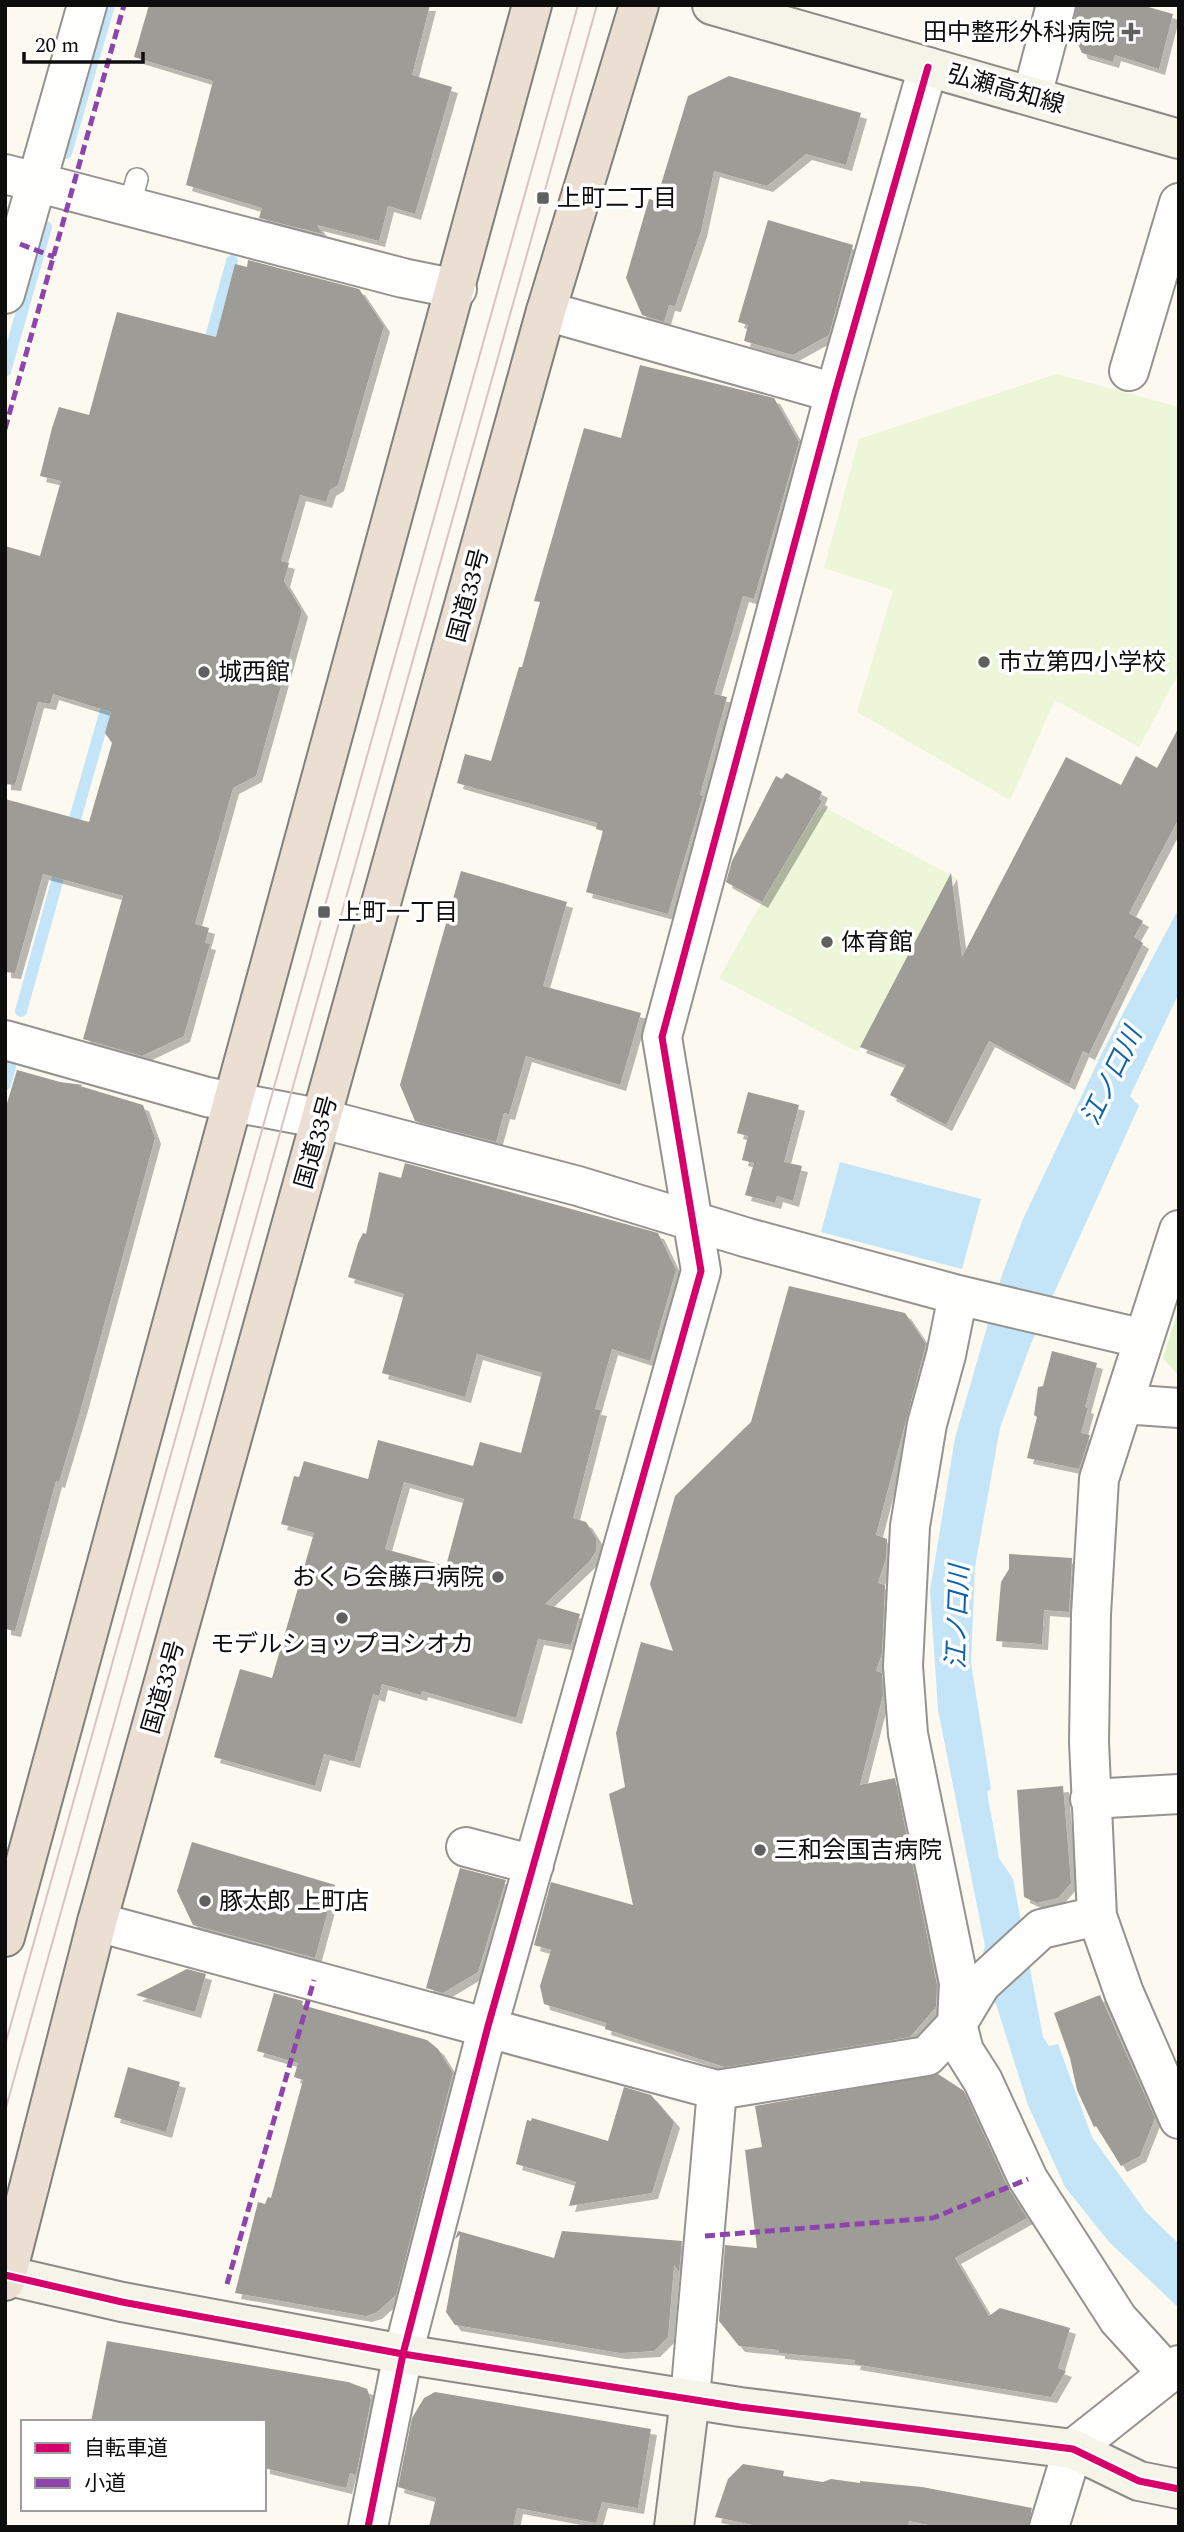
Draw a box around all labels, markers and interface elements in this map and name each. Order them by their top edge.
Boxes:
place label: 田中整形外科病院 [923,15,1115,51]
scale bar [24,21,144,65]
marker: 田中整形外科病院 [1121,22,1141,42]
text: 20 m [35,30,79,62]
street label: 弘瀬高知線 [943,56,1068,124]
place label: 上町二丁目 [557,181,677,217]
marker: 上町二丁目 [535,190,551,206]
street label: 国道33号 [439,544,499,646]
place label: 市立第四小学校 [998,645,1166,681]
marker: 市立第四小学校 [976,654,992,670]
place label: 城西館 [218,655,290,691]
marker: 城西館 [196,664,212,680]
place label: 上町一丁目 [338,895,458,931]
marker: 上町一丁目 [316,904,332,920]
place label: 体育館 [841,925,913,961]
marker: 体育館 [819,934,835,950]
water label: 江ノ口川 [1071,1018,1154,1132]
street label: 国道33号 [286,1091,347,1193]
place label: おくら会藤戸病院 [292,1560,484,1596]
water label: 江ノ口川 [936,1561,980,1670]
marker: おくら会藤戸病院 [490,1569,506,1585]
marker: モデルショップヨシオカ [334,1610,350,1626]
place label: モデルショップヨシオカ [210,1627,474,1663]
street label: 国道33号 [133,1636,194,1738]
place label: 三和会国吉病院 [774,1833,942,1869]
marker: 三和会国吉病院 [752,1842,768,1858]
place label: 豚太郎 上町店 [219,1884,369,1920]
marker: 豚太郎 上町店 [197,1893,213,1909]
legend [21,2420,266,2511]
text: 自転車道 [84,2433,168,2465]
text: 小道 [84,2468,126,2500]

